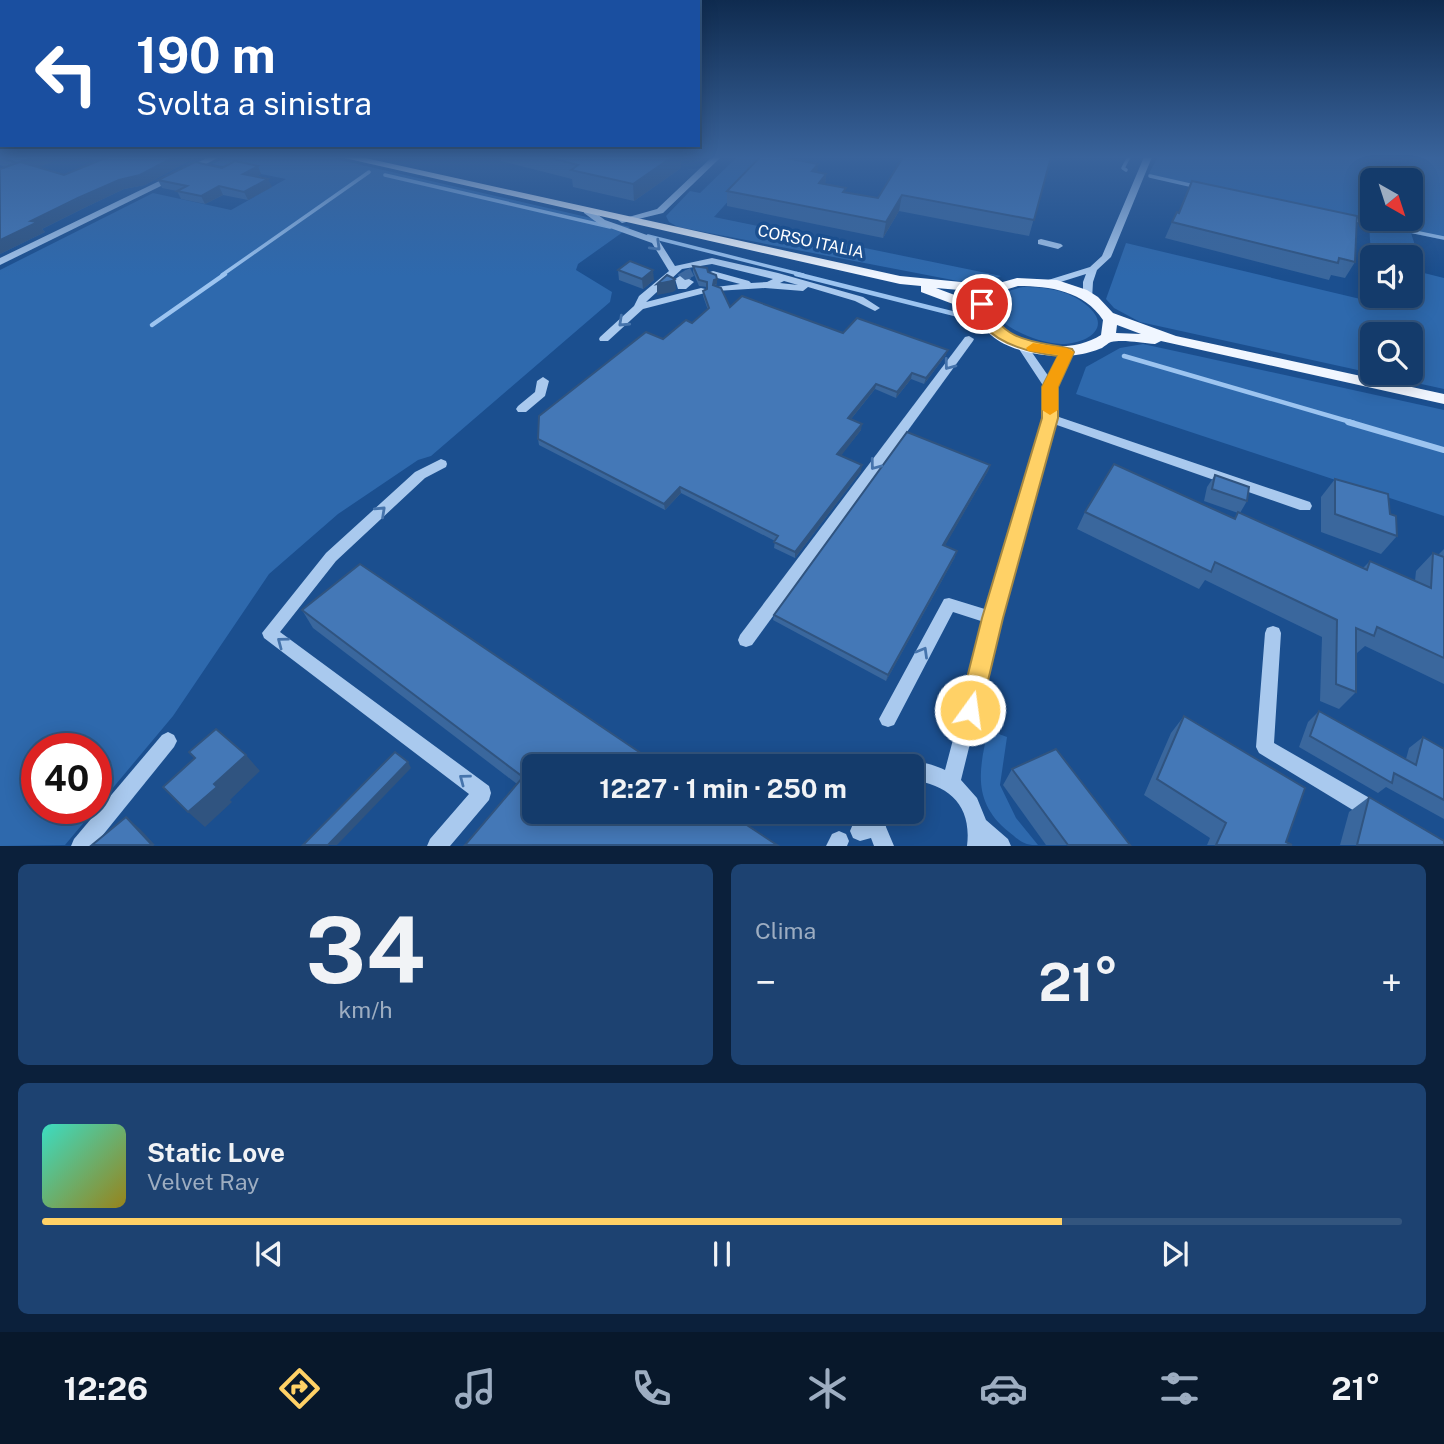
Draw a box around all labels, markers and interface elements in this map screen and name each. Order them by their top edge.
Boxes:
text: 190 m [136,26,276,84]
icon: left [21,28,112,119]
text: Svolta a sinistra [136,85,372,122]
north arrow [1360,168,1423,231]
map controls [1360,168,1423,385]
street label: CORSO ITALIA [756,221,866,262]
one-way arrow [648,238,661,250]
button: sound [1360,245,1423,308]
pin [952,274,1012,334]
icon: arrive [963,285,1001,323]
one-way arrow [618,314,631,327]
button: search [1360,322,1423,385]
one-way arrow [945,357,957,370]
one-way arrow [871,457,883,470]
one-way arrow [373,506,386,519]
one-way arrow [277,638,290,651]
one-way arrow [915,647,928,659]
position arrow [933,673,1007,747]
speed limit sign: 40 [21,733,112,824]
text: 12:27 · 1 min · 250 m [599,773,847,804]
one-way arrow [459,774,472,787]
text: 34 [306,897,425,1003]
text: Clima [755,917,816,944]
text: 21° [1039,952,1118,1013]
text: − [755,960,776,1005]
text: + [1381,960,1402,1005]
text: km/h [338,996,393,1023]
text: Static Love [147,1137,285,1168]
text: Velvet Ray [147,1168,259,1195]
icon: previous [250,1235,288,1273]
icon: pause [703,1235,741,1273]
icon: next [1156,1235,1194,1273]
icon: directions [275,1364,324,1413]
icon: music [451,1364,500,1413]
icon: phone [627,1364,676,1413]
icon: climate [803,1364,852,1413]
icon: car [979,1364,1028,1413]
icon: filters [1155,1364,1204,1413]
text: 12:26 [64,1370,148,1407]
text: 21° [1331,1370,1380,1407]

